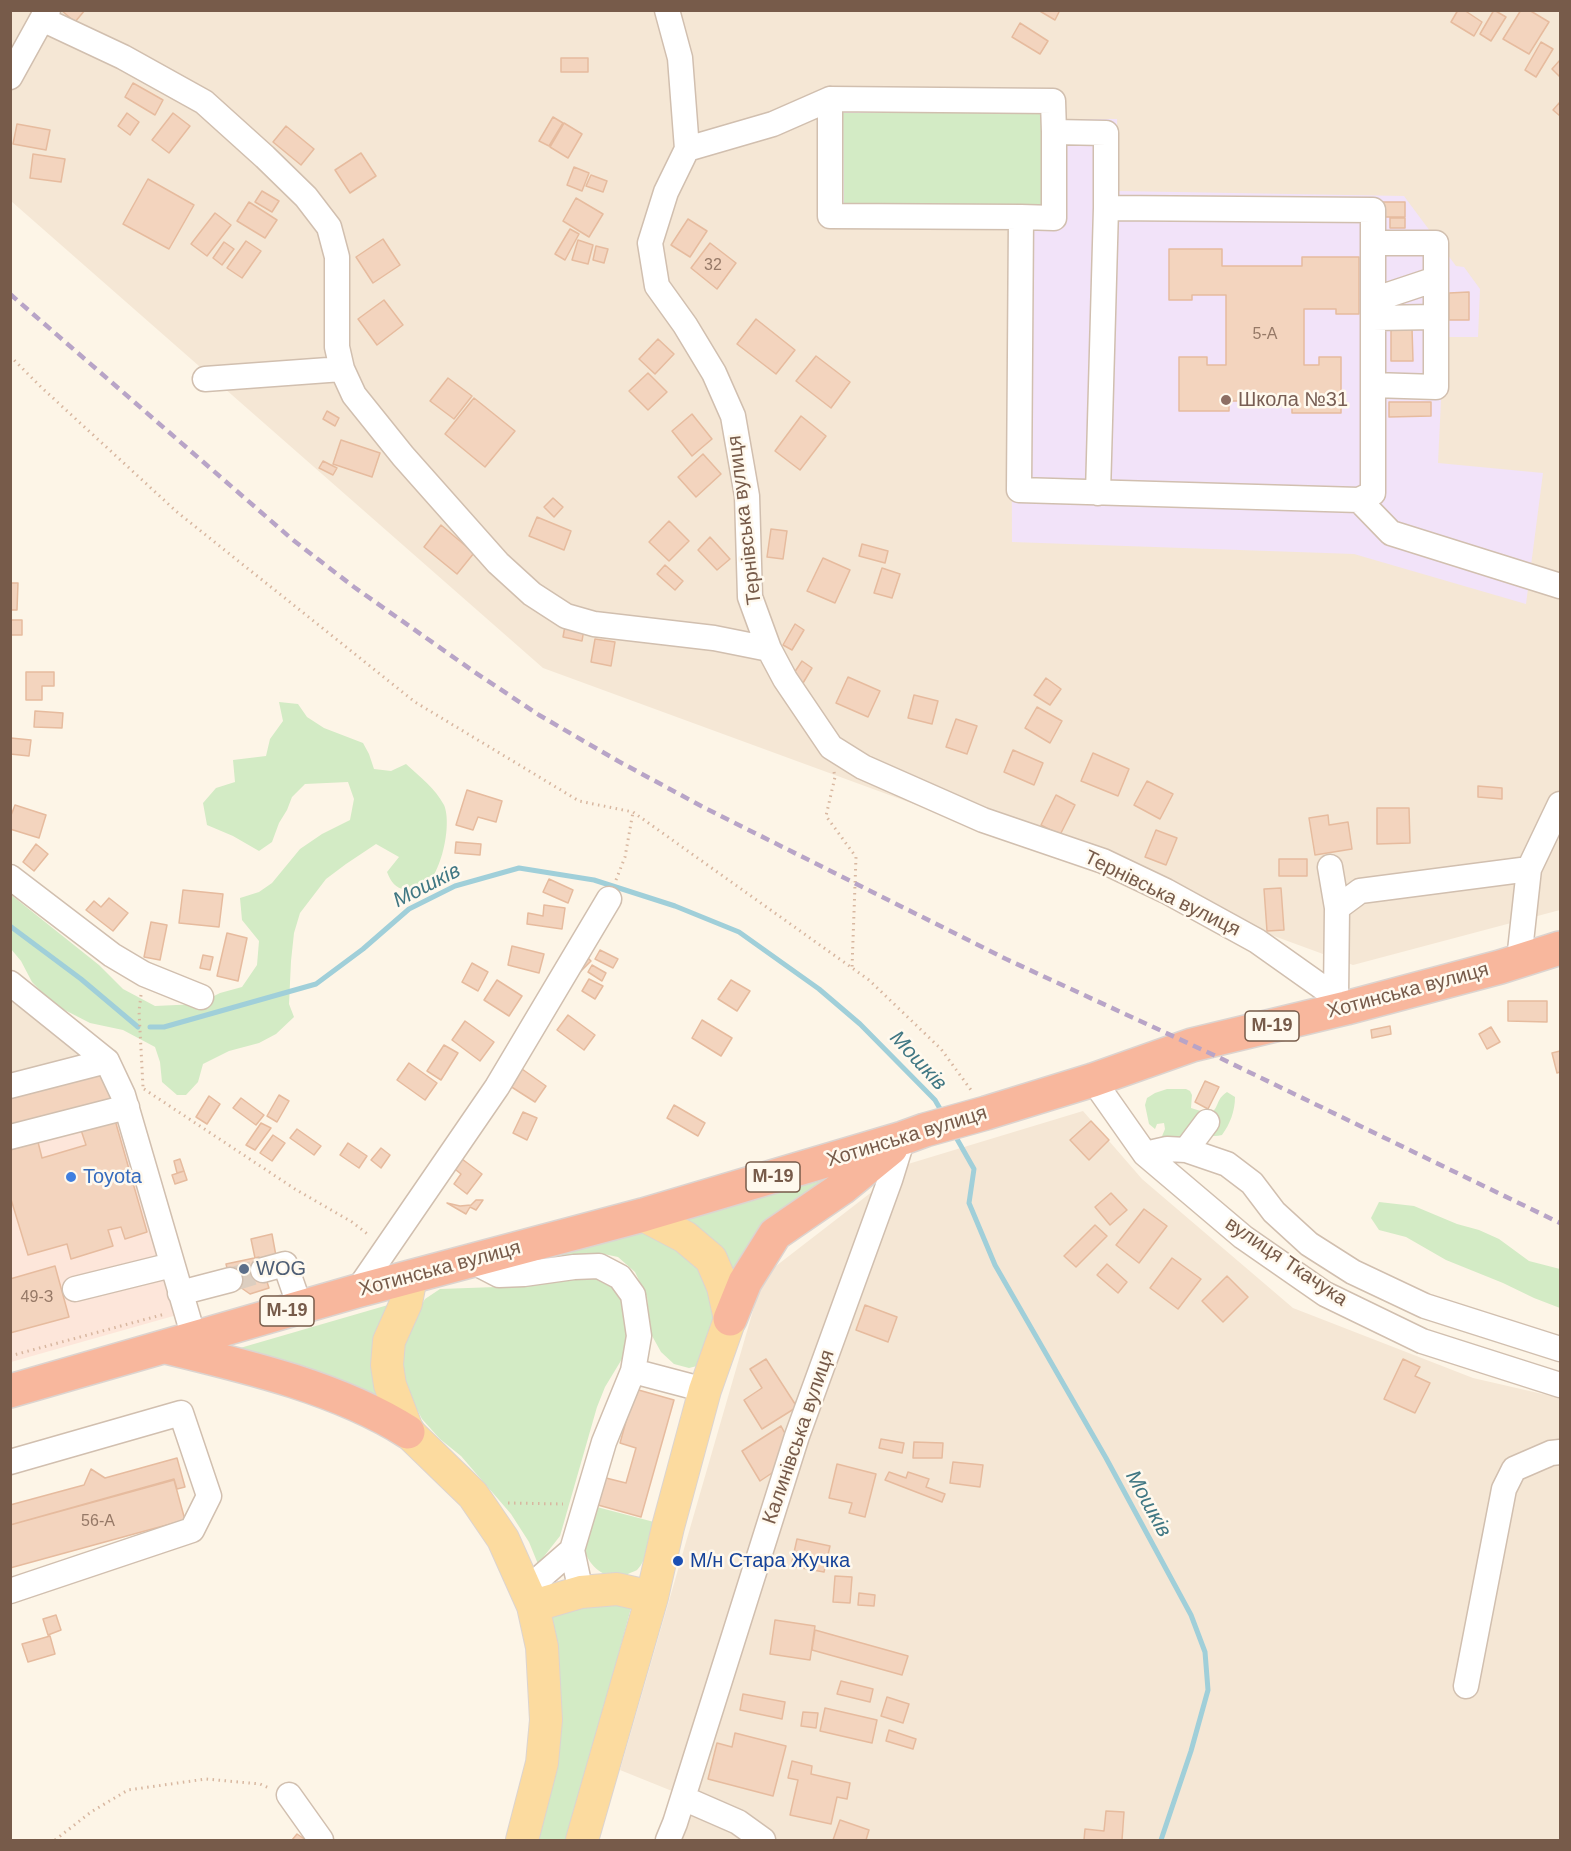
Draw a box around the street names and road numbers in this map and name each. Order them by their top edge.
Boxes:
street label: Тернівська вулиця [723,434,767,606]
street label: Тернівська вулиця [1080,846,1244,942]
street label: Хотинська вулиця [1325,958,1491,1024]
road number: М-19 [1245,1011,1299,1041]
street label: Хотинська вулиця [824,1101,990,1173]
road number: М-19 [746,1162,800,1192]
street label: вулиця Ткачука [1220,1212,1352,1312]
street label: Хотинська вулиця [357,1236,523,1302]
road number: М-19 [260,1296,314,1326]
street label: Калинівська вулиця [758,1347,840,1527]

